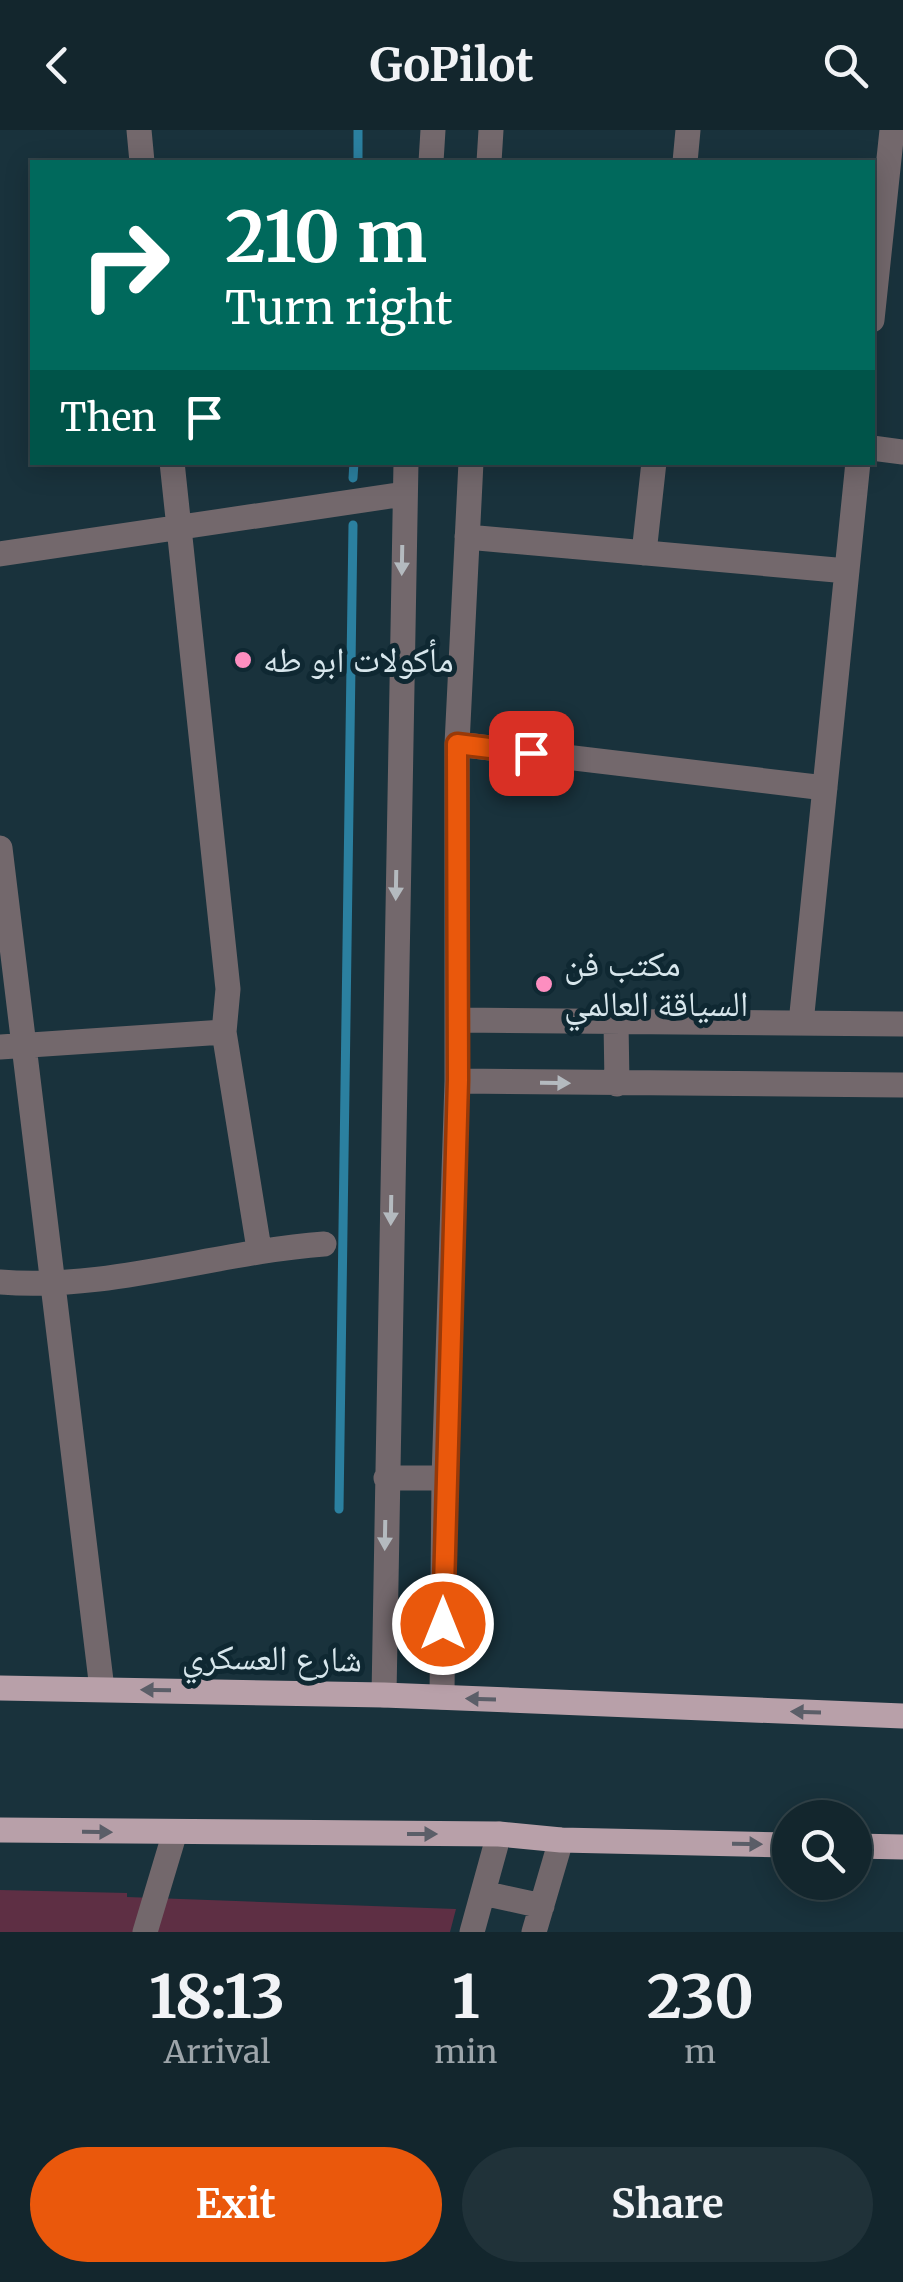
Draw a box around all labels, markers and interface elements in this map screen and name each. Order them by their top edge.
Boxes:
text: GoPilot [369,37,534,93]
icon: back [30,38,85,93]
icon: search [818,38,873,93]
text: 210 m [225,193,427,281]
icon: right [60,200,190,330]
text: Turn right [225,280,453,336]
icon: arrive [177,390,232,445]
text: Then [60,394,157,441]
one-way arrow [394,544,410,576]
place label: مأكولات ابو طه [263,638,454,682]
marker: مأكولات ابو طه [232,649,254,671]
pin [489,711,574,796]
icon: arrive [504,726,559,781]
one-way arrow [388,869,404,901]
place label: مكتب فن السياقة العالمي [564,942,748,1032]
marker: مكتب فن السياقة العالمي [533,973,555,995]
one-way arrow [539,1075,571,1091]
one-way arrow [382,1194,398,1226]
one-way arrow [377,1519,393,1551]
position arrow [391,1572,495,1676]
street label: شارع العسكري [181,1634,362,1687]
one-way arrow [139,1682,171,1698]
one-way arrow [464,1691,496,1707]
one-way arrow [789,1703,821,1719]
map controls [772,1800,872,1900]
button: search [772,1800,872,1900]
one-way arrow [82,1824,114,1840]
one-way arrow [407,1826,439,1842]
one-way arrow [732,1836,764,1852]
text: 18:13 [149,1959,285,2034]
text: 1 [452,1959,480,2034]
text: 230 [647,1959,754,2034]
text: Arrival [164,2032,271,2072]
text: min [434,2032,498,2072]
text: m [684,2032,716,2072]
button: Exit [30,2147,442,2262]
button: Share [462,2147,873,2262]

